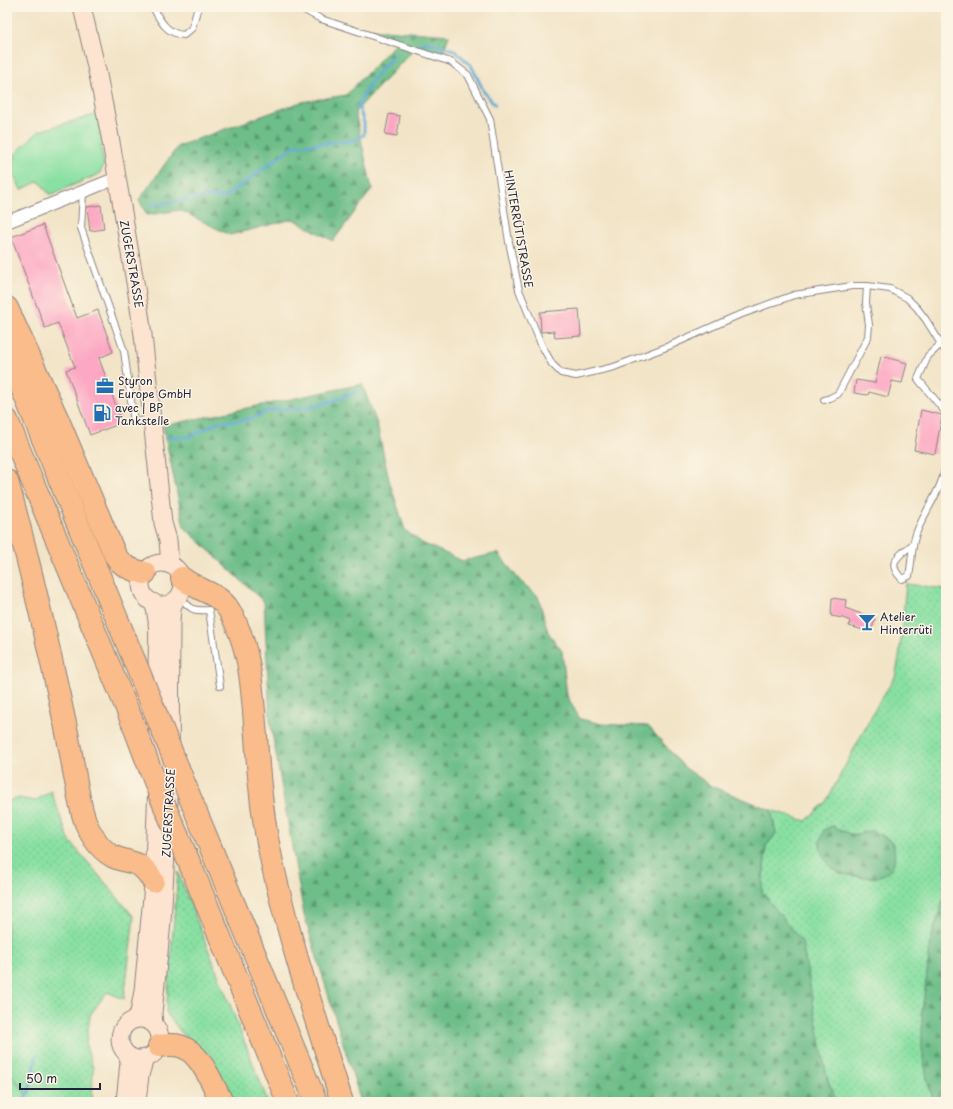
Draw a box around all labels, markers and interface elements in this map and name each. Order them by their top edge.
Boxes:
street label: HINTERRÜTISTRASSE [500,169,538,289]
street label: ZUGERSTRASSE [116,219,148,309]
place label: Styron Europe GmbH [118,372,192,402]
office icon: Styron Europe GmbH [95,376,115,396]
place label: avec | BP Tankstelle [115,399,169,429]
fuel station icon: avec | BP Tankstelle [92,403,112,423]
place label: Atelier Hinterrüti [880,608,932,638]
bar icon: Atelier Hinterrüti [857,612,877,632]
street label: ZUGERSTRASSE [157,768,179,858]
scale bar [20,1065,100,1091]
text: 50 m [26,1069,57,1087]

